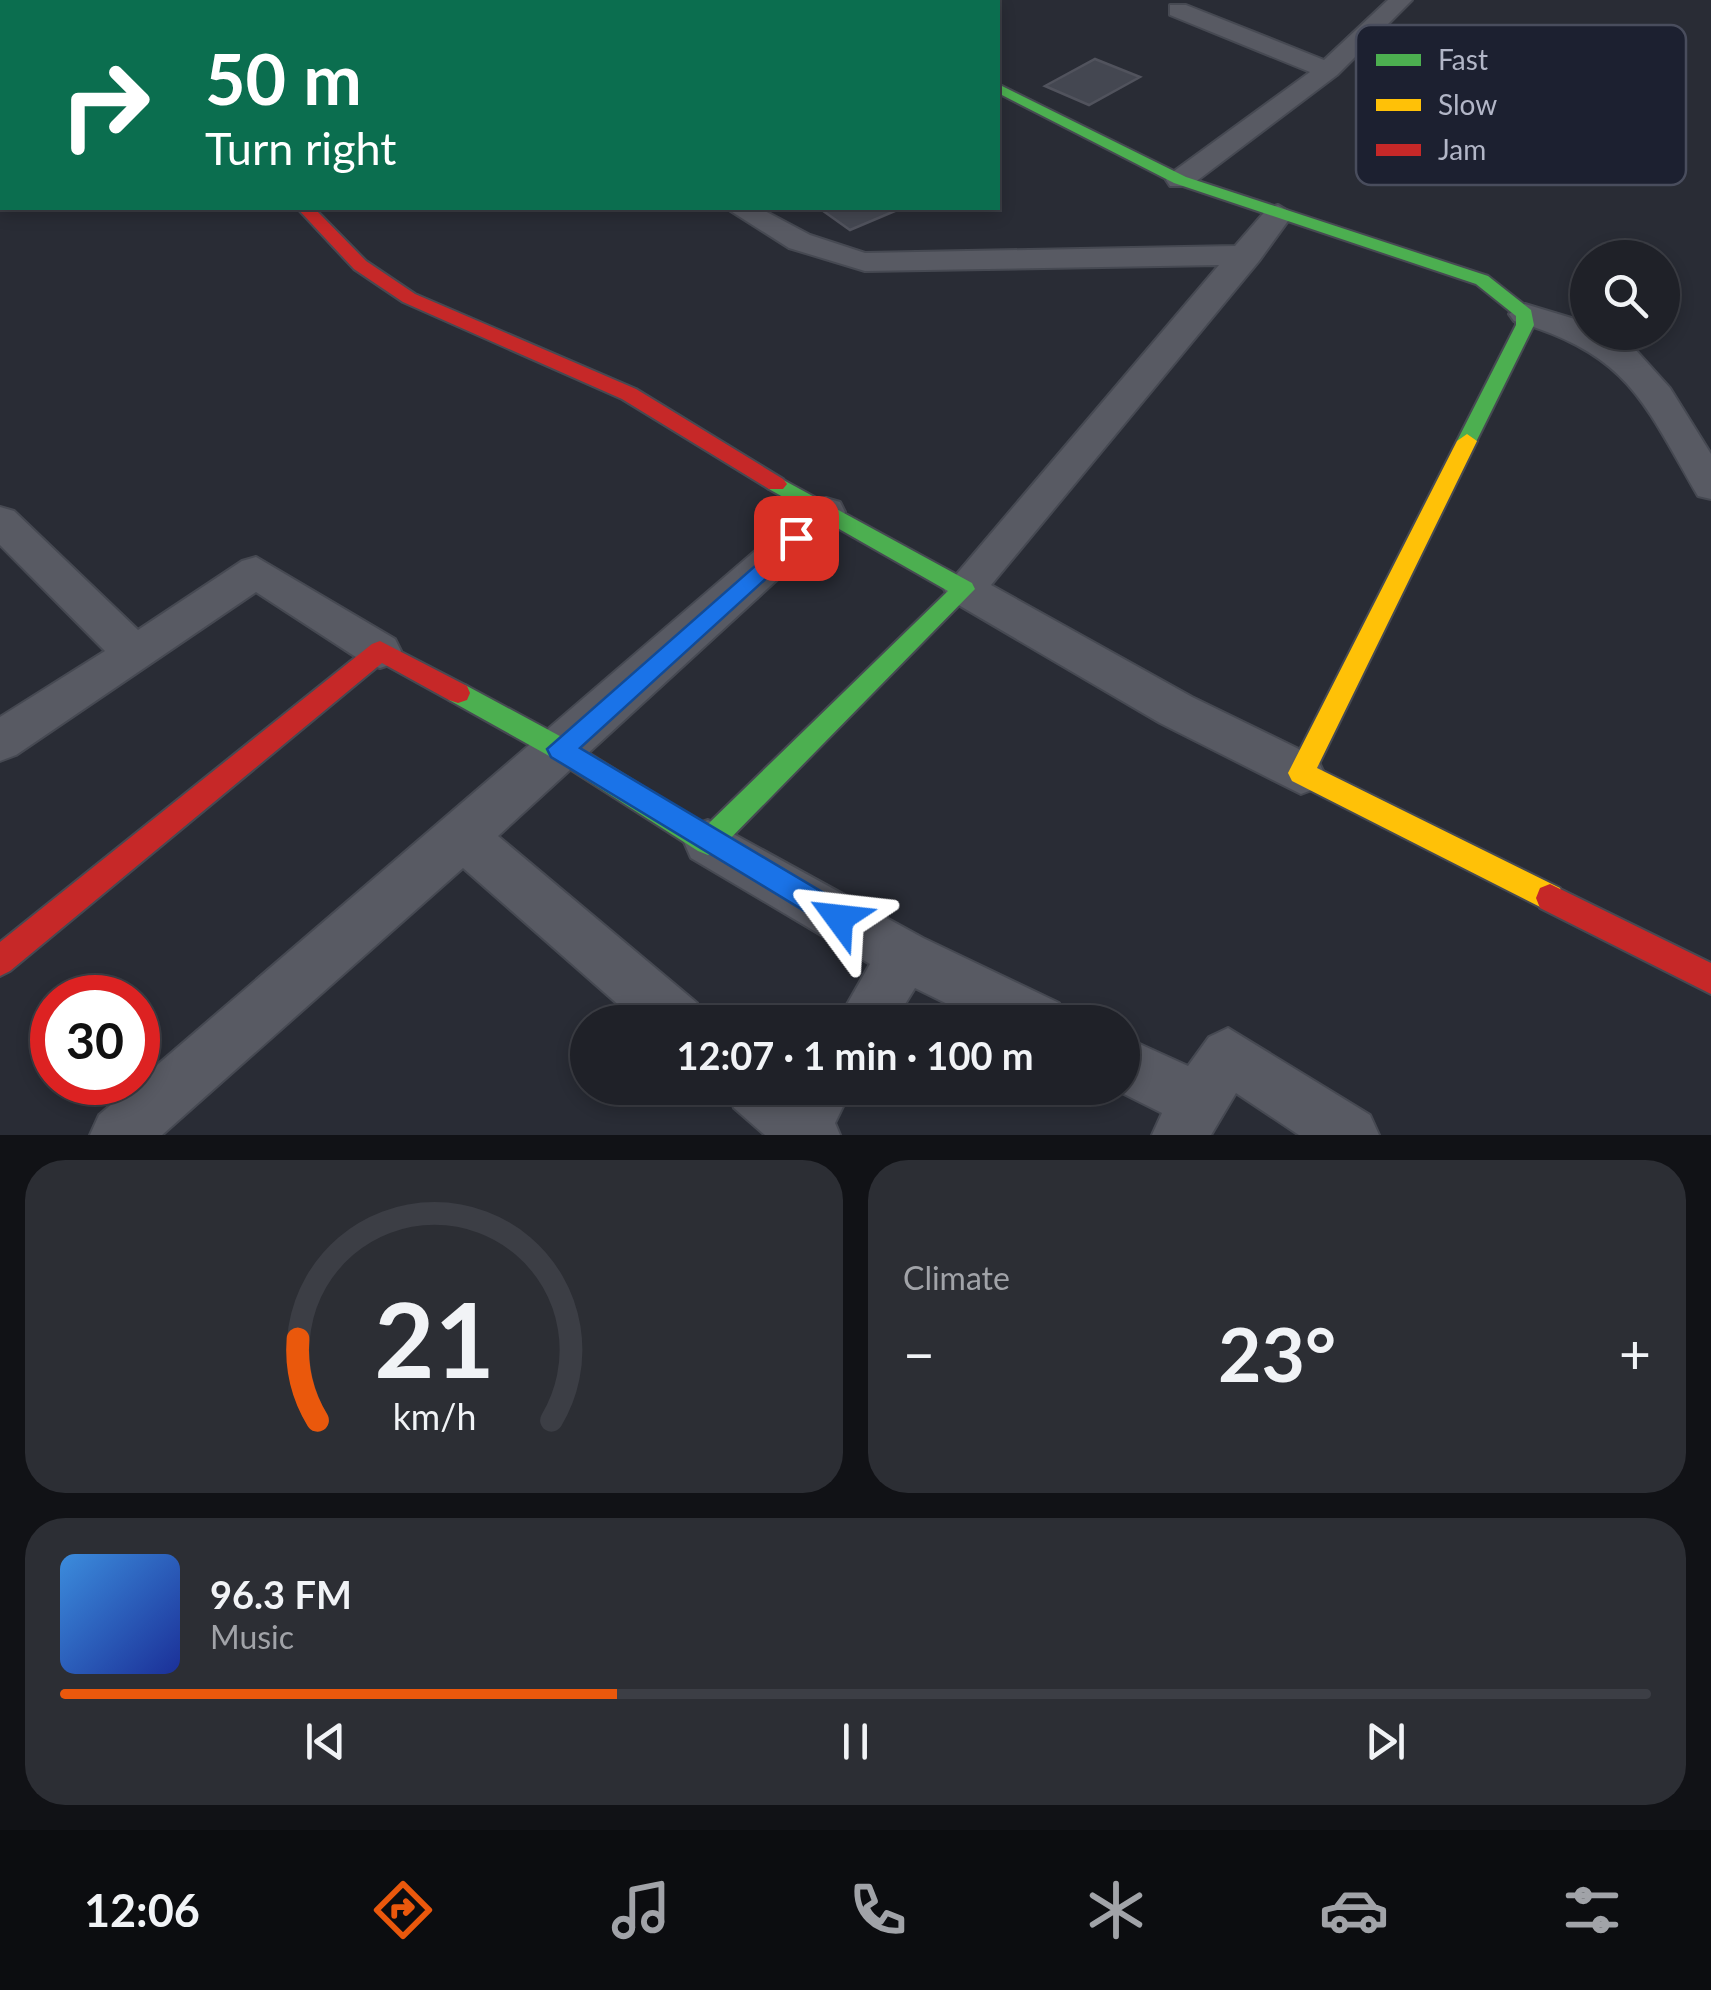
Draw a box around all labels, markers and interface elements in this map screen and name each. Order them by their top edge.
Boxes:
legend [1356,25,1686,185]
text: 50 m [205,36,362,120]
icon: right [40,40,170,170]
text: Fast [1438,42,1488,76]
text: Slow [1438,87,1497,121]
text: Turn right [205,121,396,175]
text: Jam [1438,132,1486,166]
map controls [1570,240,1680,350]
button: search [1570,240,1680,350]
pin [754,496,839,581]
icon: arrive [769,511,824,566]
position arrow [787,866,891,970]
speed limit sign: 30 [30,975,160,1105]
text: 12:07 · 1 min · 100 m [676,1032,1034,1078]
text: Climate [903,1258,1010,1297]
text: 21 [374,1275,494,1400]
text: 23° [1218,1308,1336,1398]
text: − [903,1320,935,1386]
text: + [1619,1320,1651,1386]
text: km/h [392,1395,476,1438]
text: 96.3 FM [210,1571,352,1617]
text: Music [210,1617,294,1656]
icon: previous [298,1714,353,1769]
icon: pause [828,1714,883,1769]
icon: next [1358,1714,1413,1769]
icon: directions [368,1875,438,1945]
icon: music [606,1875,676,1945]
icon: phone [843,1875,913,1945]
icon: climate [1081,1875,1151,1945]
icon: car [1319,1875,1389,1945]
icon: filters [1557,1875,1627,1945]
text: 12:06 [84,1883,200,1937]

